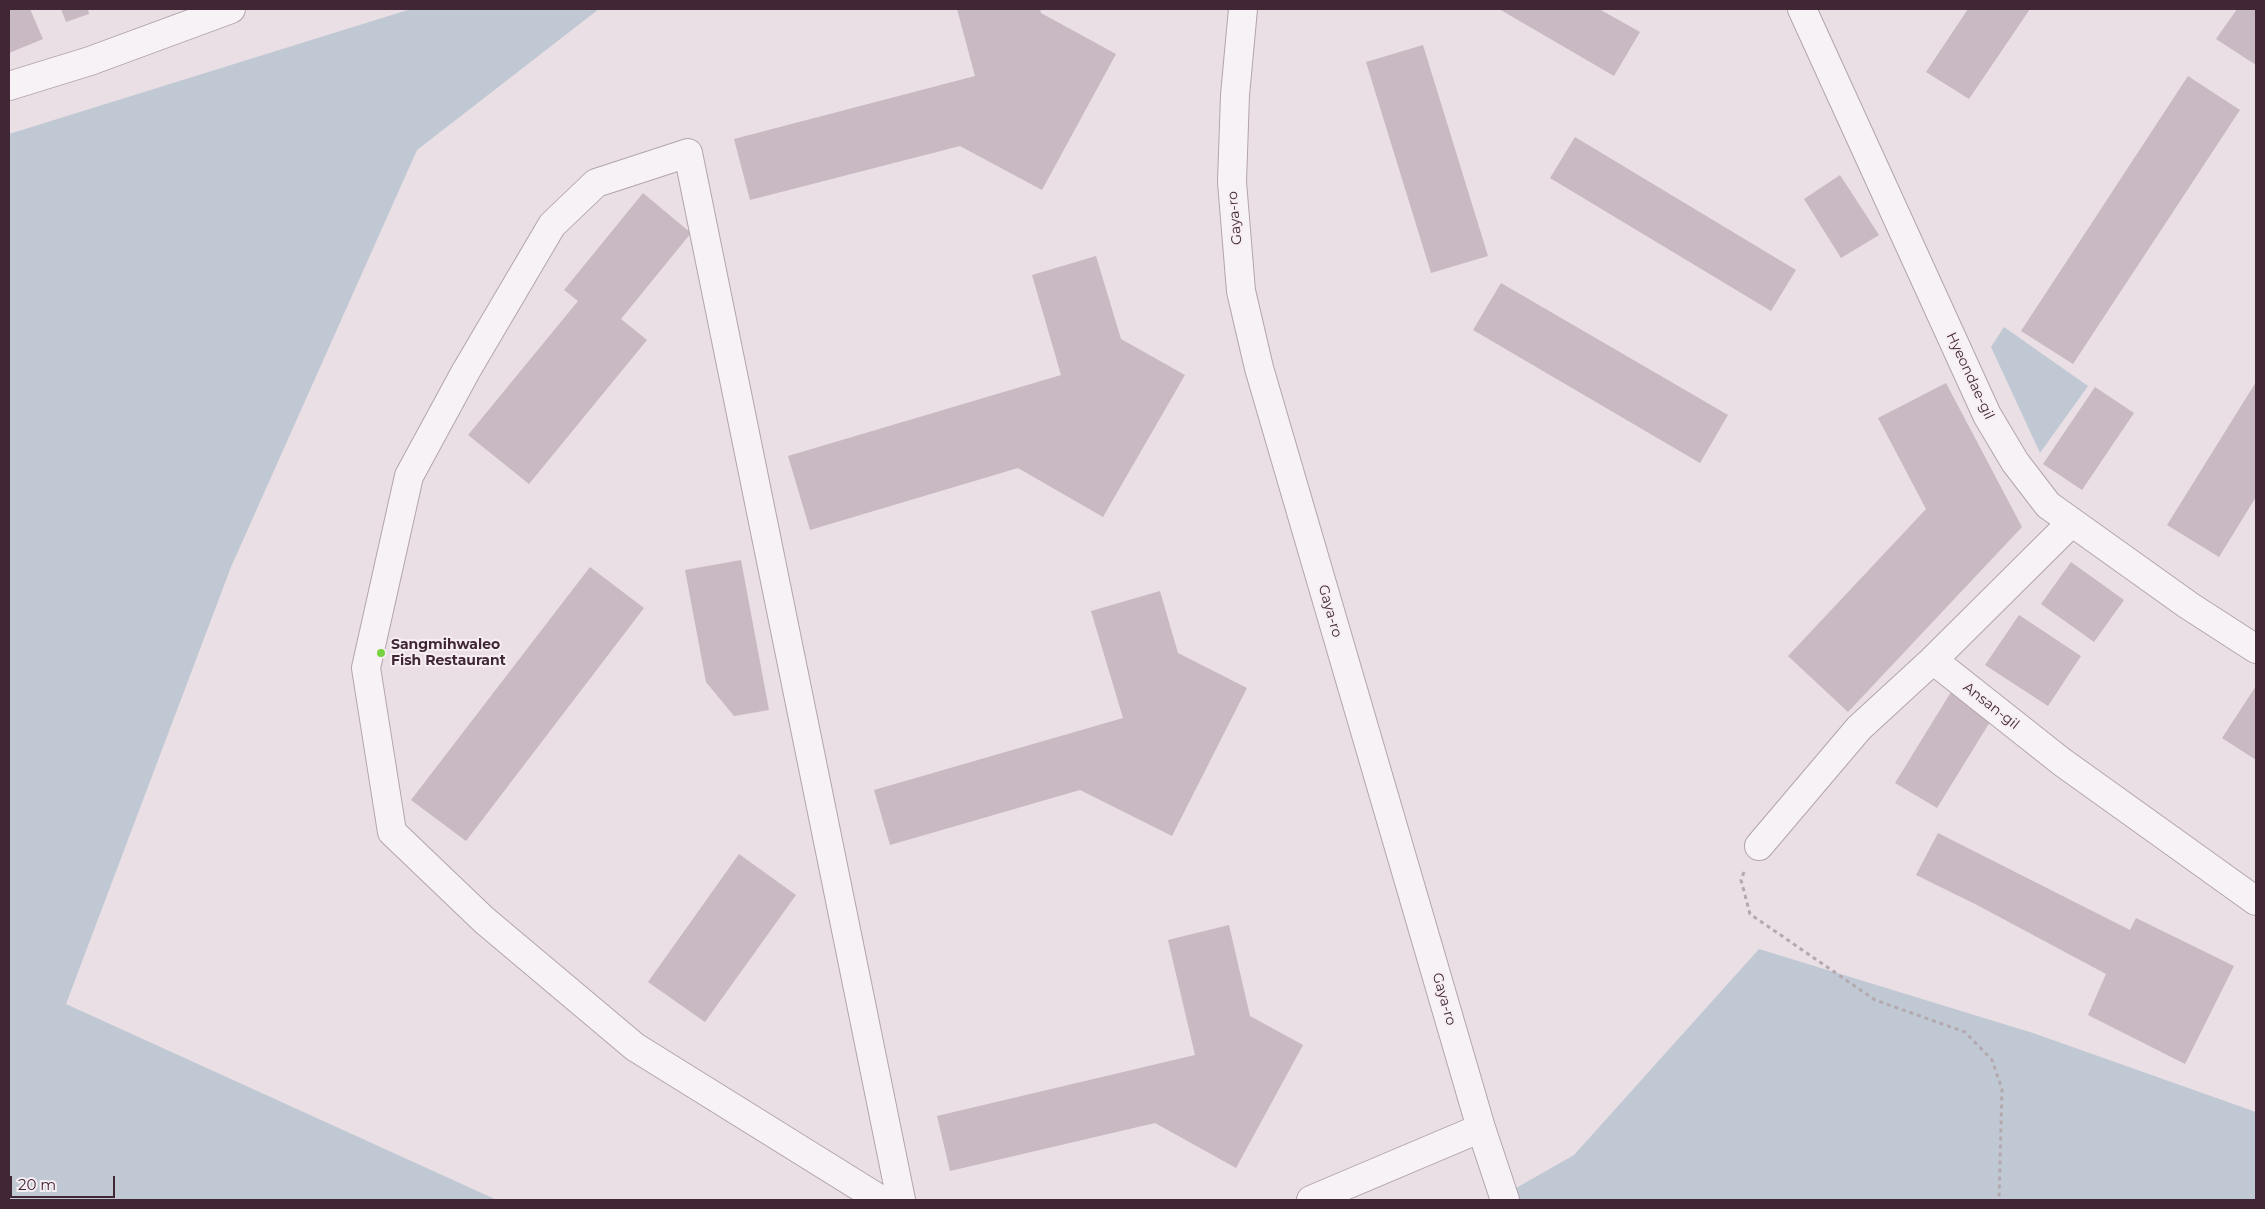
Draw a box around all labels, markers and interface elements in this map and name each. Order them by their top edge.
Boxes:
street label: Gaya-ro [1224,190,1246,246]
street label: Hyeondae-gil [1942,330,1998,422]
street label: Gaya-ro [1314,583,1346,639]
place label: Sangmihwaleo Fish Restaurant [391,637,506,670]
marker: Sangmihwaleo Fish Restaurant [375,647,387,659]
street label: Ansan-gil [1960,679,2022,733]
street label: Gaya-ro [1428,971,1460,1027]
scale bar [12,1166,118,1198]
text: 20 m [18,1175,56,1194]

